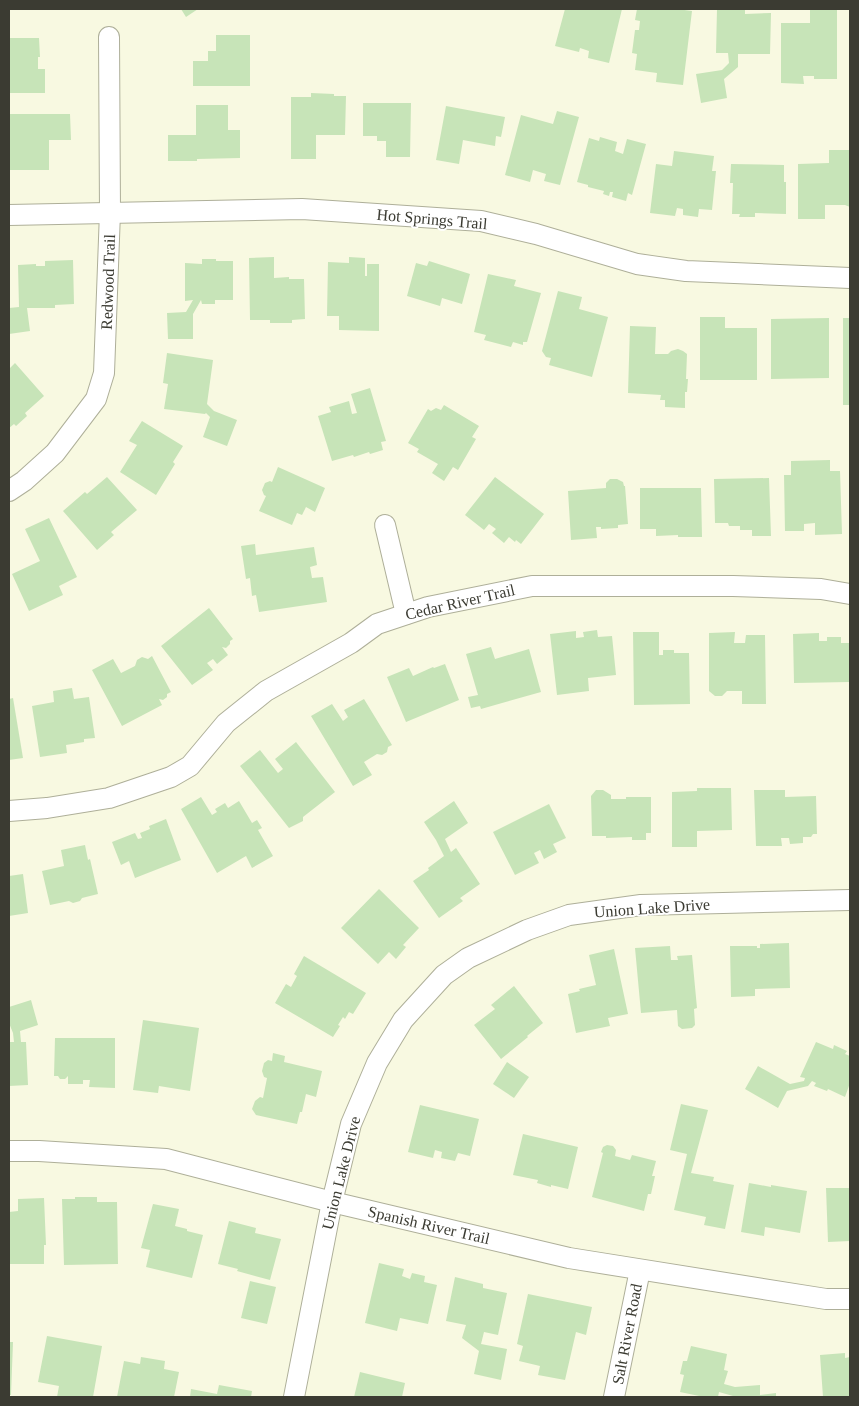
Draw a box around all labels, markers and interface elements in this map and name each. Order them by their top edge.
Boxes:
street label: Hot Springs Trail [376,206,489,233]
street label: Redwood Trail [98,233,118,330]
street label: Cedar River Trail [404,581,517,623]
street label: Union Lake Drive [593,895,711,921]
street label: Union Lake Drive [319,1114,363,1232]
street label: Spanish River Trail [366,1203,492,1248]
street label: Salt River Road [609,1282,645,1386]

